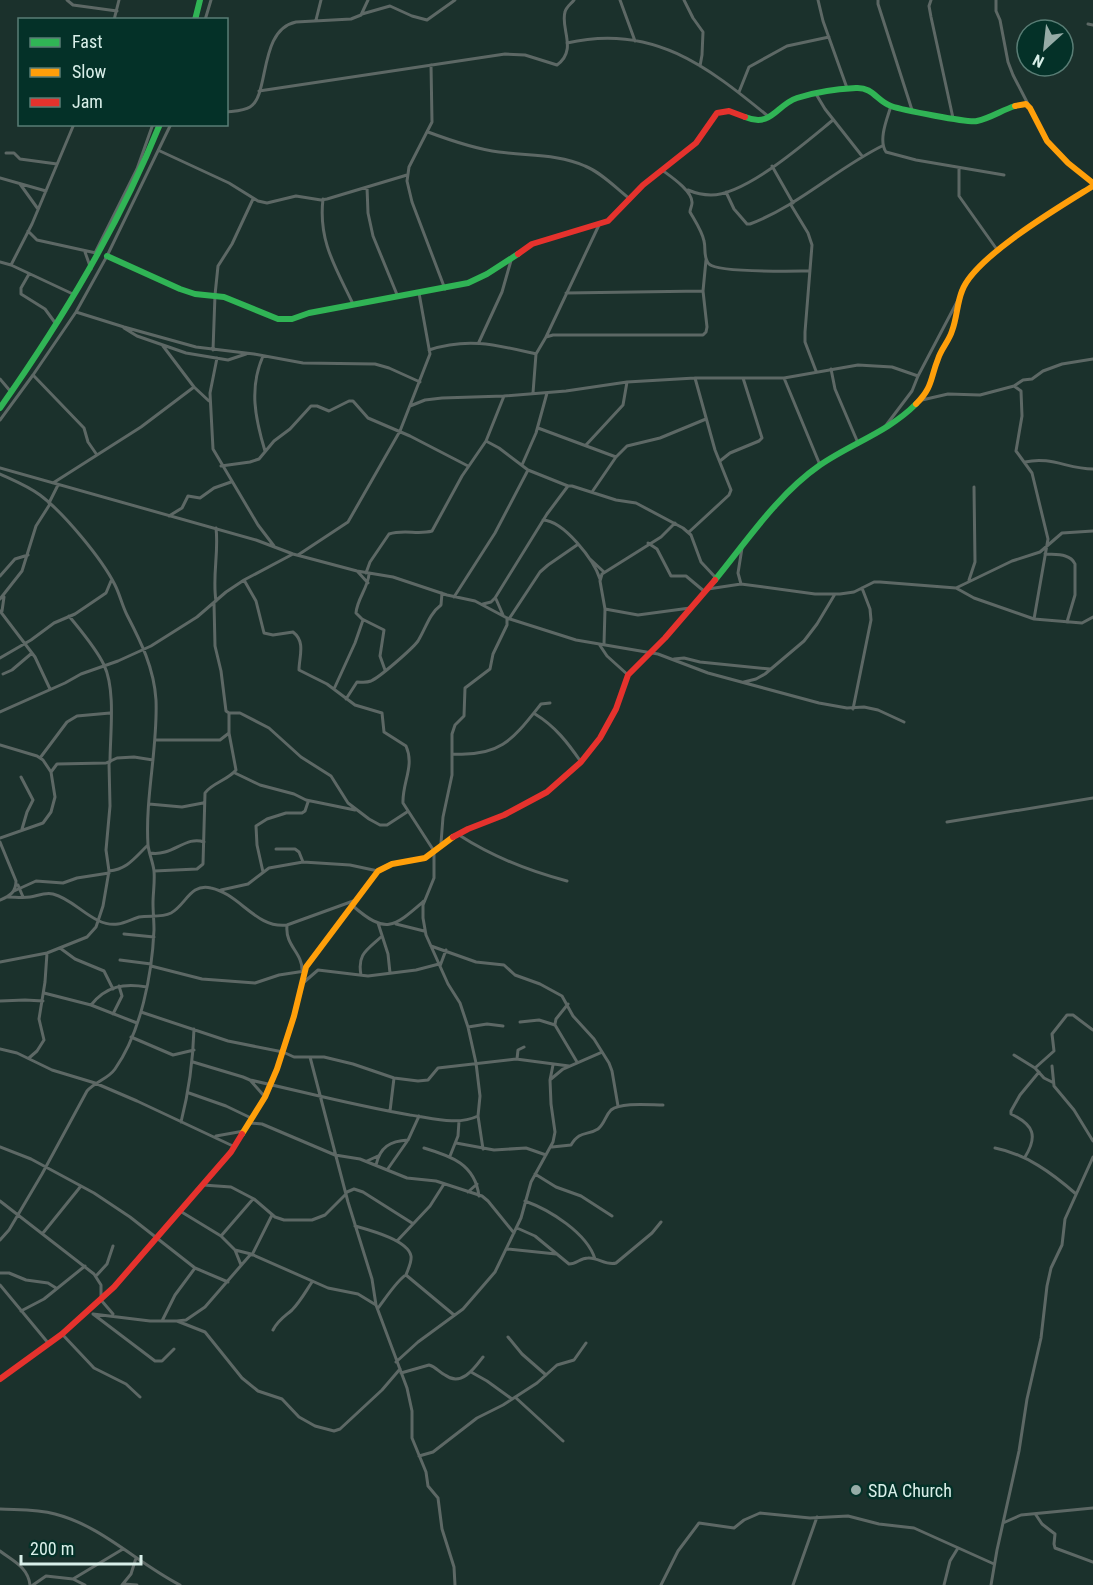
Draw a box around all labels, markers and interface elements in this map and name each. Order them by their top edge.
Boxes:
legend [18,18,228,126]
north arrow [1015,18,1075,78]
text: Fast [72,31,103,52]
text: N [1030,50,1047,72]
text: Slow [72,61,107,82]
text: Jam [72,91,103,112]
place label: SDA Church [868,1480,952,1501]
marker: SDA Church [849,1483,863,1497]
scale bar [21,1528,141,1566]
text: 200 m [30,1538,74,1559]

